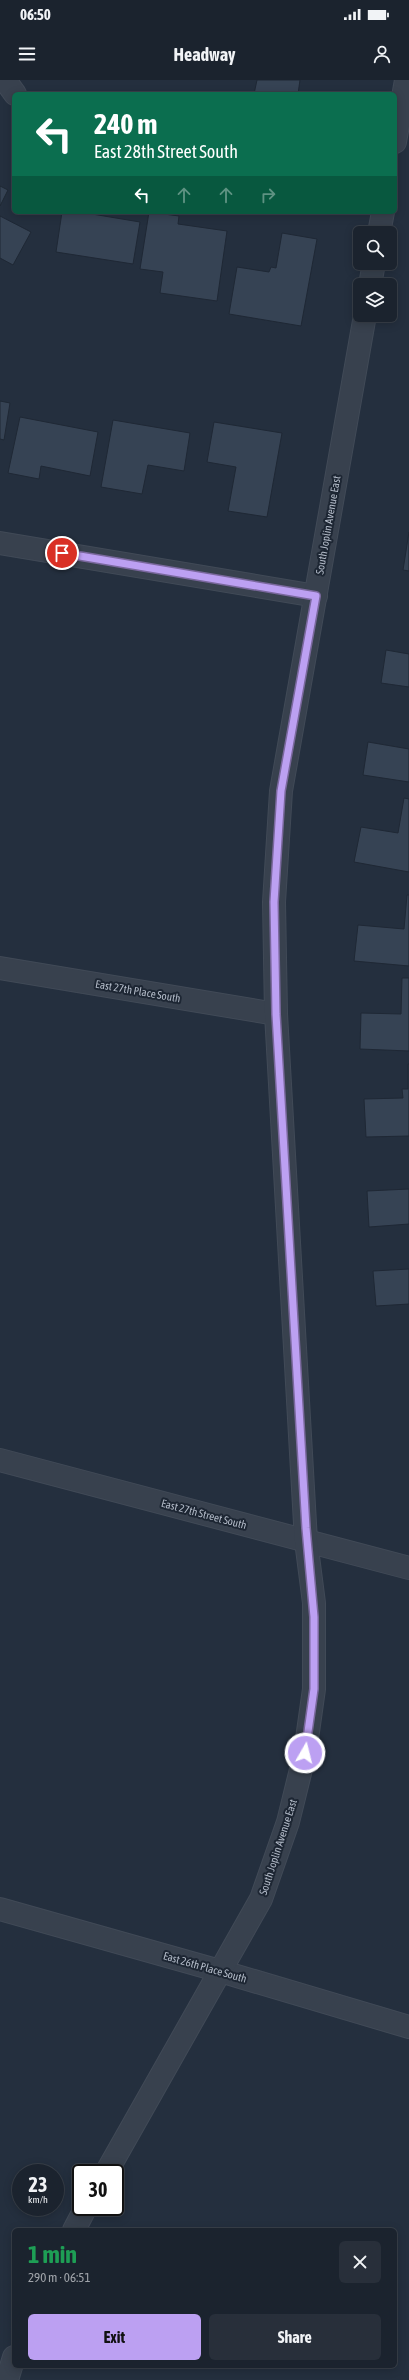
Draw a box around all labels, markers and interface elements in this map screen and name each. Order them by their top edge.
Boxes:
text: 06:50 [20,6,51,23]
icon: menu [16,43,38,65]
icon: person [371,43,393,65]
text: Headway [174,44,235,65]
icon: left [28,108,80,160]
text: 240 m [94,108,157,140]
text: East 28th Street South [94,141,238,162]
icon: left [131,184,153,206]
icon: ahead [173,184,195,206]
icon: ahead [215,184,237,206]
icon: right [257,184,279,206]
map controls [353,226,397,322]
button: search [353,226,397,270]
button: layers [353,278,397,322]
street label: South Joplin Avenue East [313,475,343,575]
pin [45,536,79,570]
icon: arrive [51,542,73,564]
street label: East 27th Place South [94,978,182,1004]
street label: East 27th Street South [160,1497,248,1531]
position arrow [284,1732,326,1774]
street label: South Joplin Avenue East [257,1798,299,1896]
street label: East 26th Place South [162,1949,248,1985]
speed limit sign: 30 [72,2164,124,2216]
text: 23 [29,2173,47,2196]
text: km/h [28,2194,48,2205]
text: 1 min [28,2241,77,2268]
button: close [339,2241,381,2283]
text: 290 m · 06:51 [28,2270,91,2285]
button: Exit [28,2314,201,2360]
button: Share [209,2314,381,2360]

